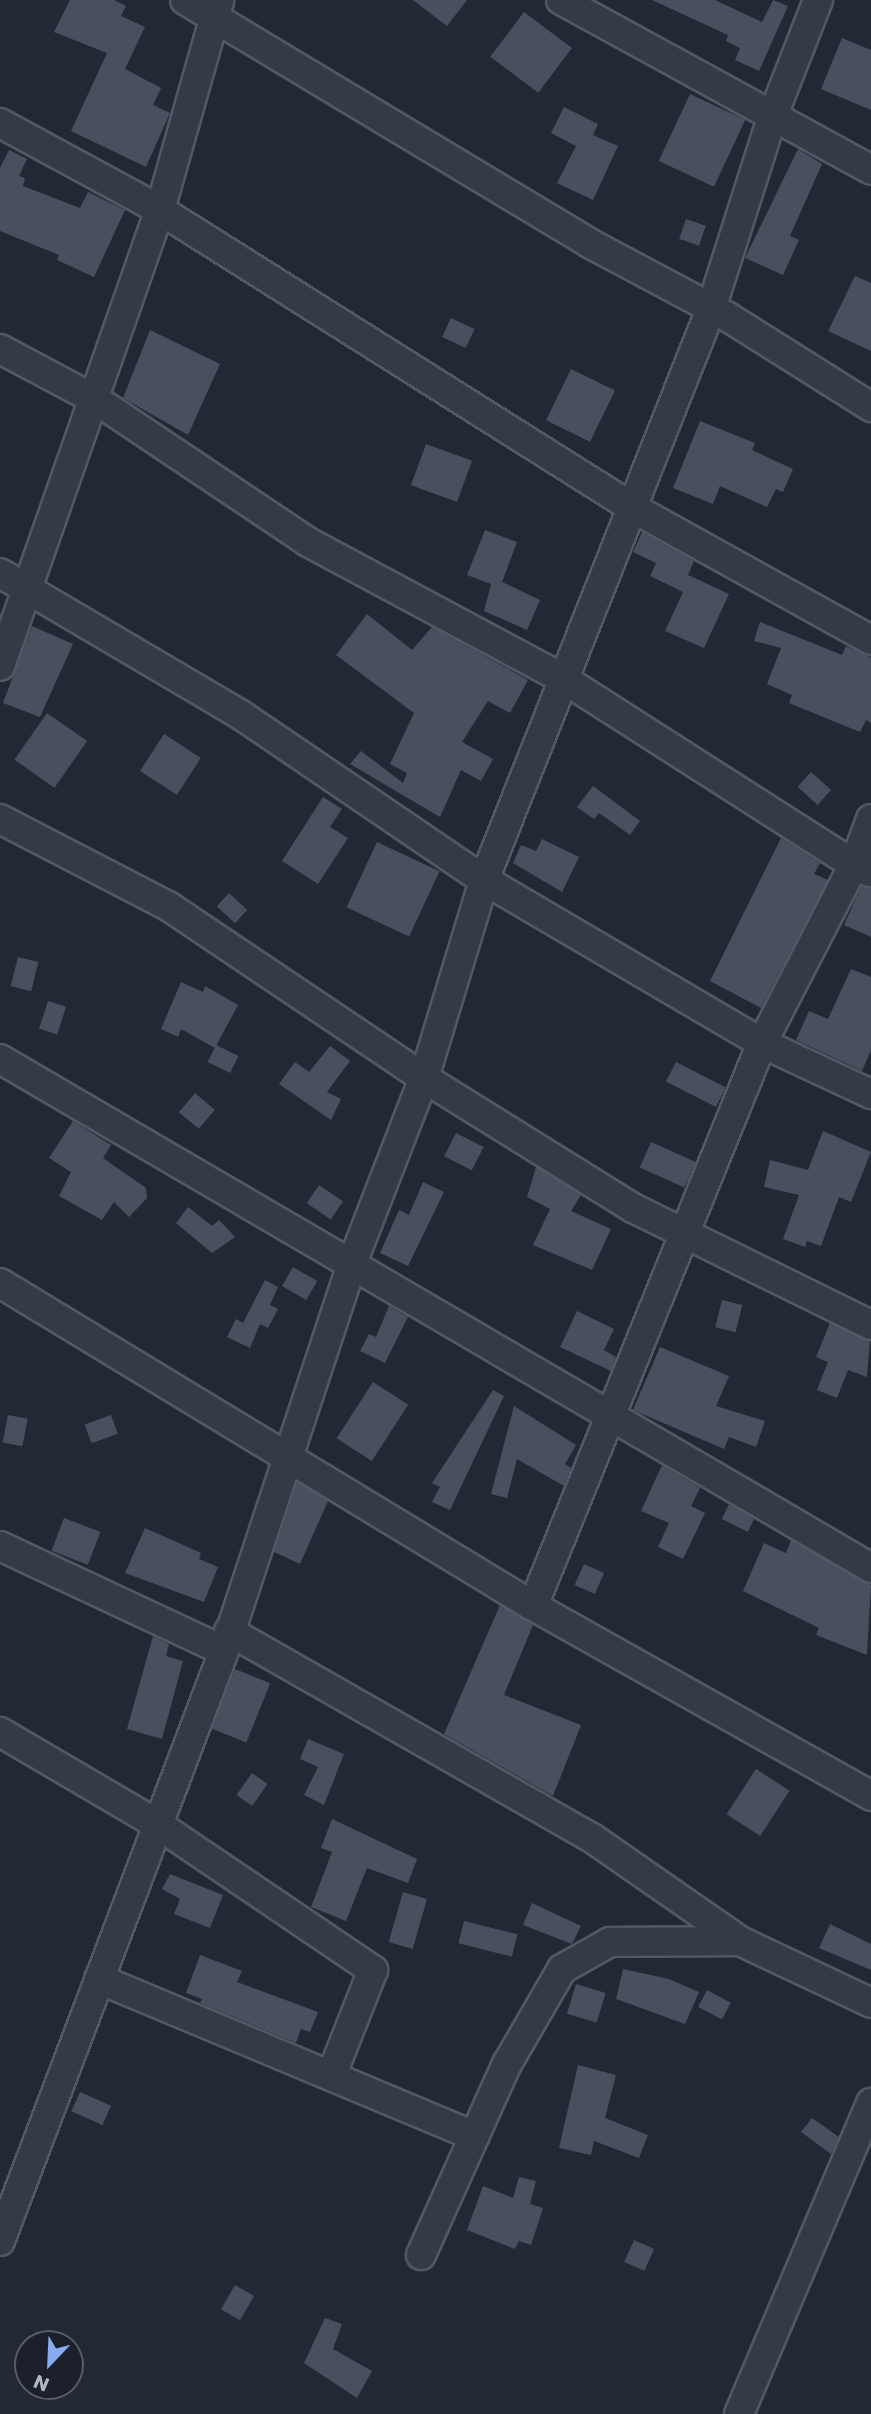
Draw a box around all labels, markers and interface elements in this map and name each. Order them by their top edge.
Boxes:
north arrow [14,2330,84,2400]
text: N [30,2368,53,2398]

